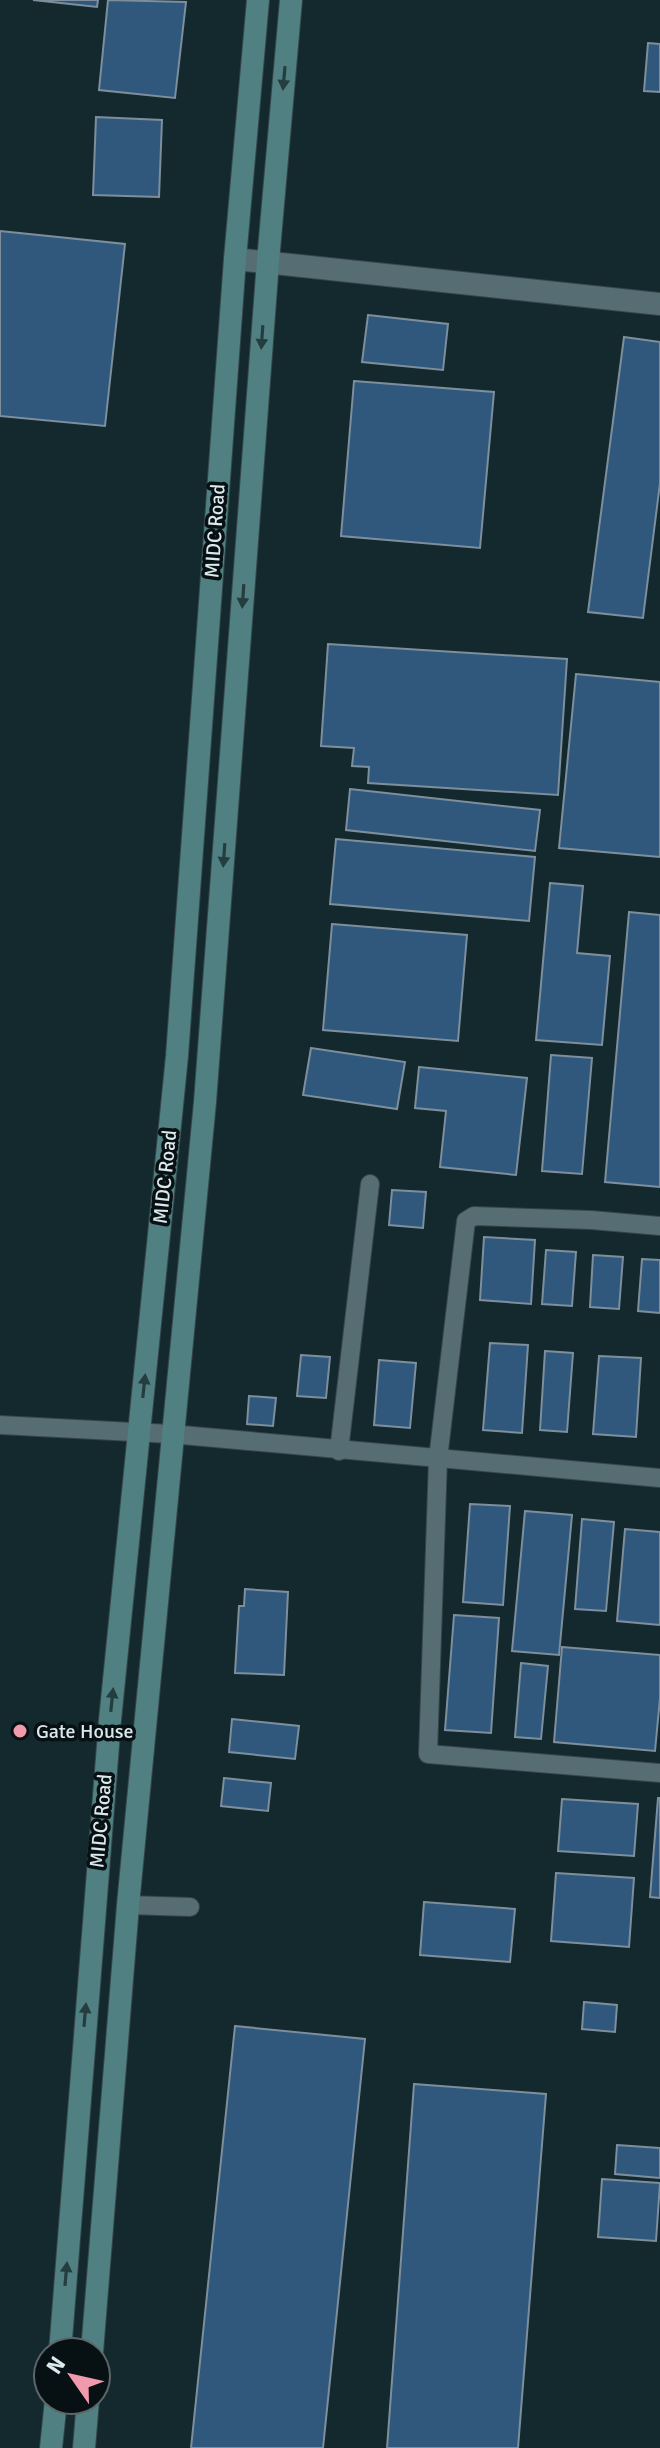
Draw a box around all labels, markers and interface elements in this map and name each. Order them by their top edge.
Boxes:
one-way arrow [277,66,290,91]
one-way arrow [255,325,268,350]
street label: MIDC Road [199,483,231,579]
one-way arrow [236,584,249,609]
one-way arrow [217,843,230,868]
street label: MIDC Road [148,1129,182,1225]
one-way arrow [137,1373,150,1398]
one-way arrow [105,1687,118,1712]
place label: Gate House [36,1719,134,1744]
marker: Gate House [11,1722,29,1740]
street label: MIDC Road [84,1773,118,1869]
one-way arrow [79,2002,92,2027]
one-way arrow [60,2261,73,2286]
north arrow [32,2336,112,2416]
text: N [40,2351,71,2379]

